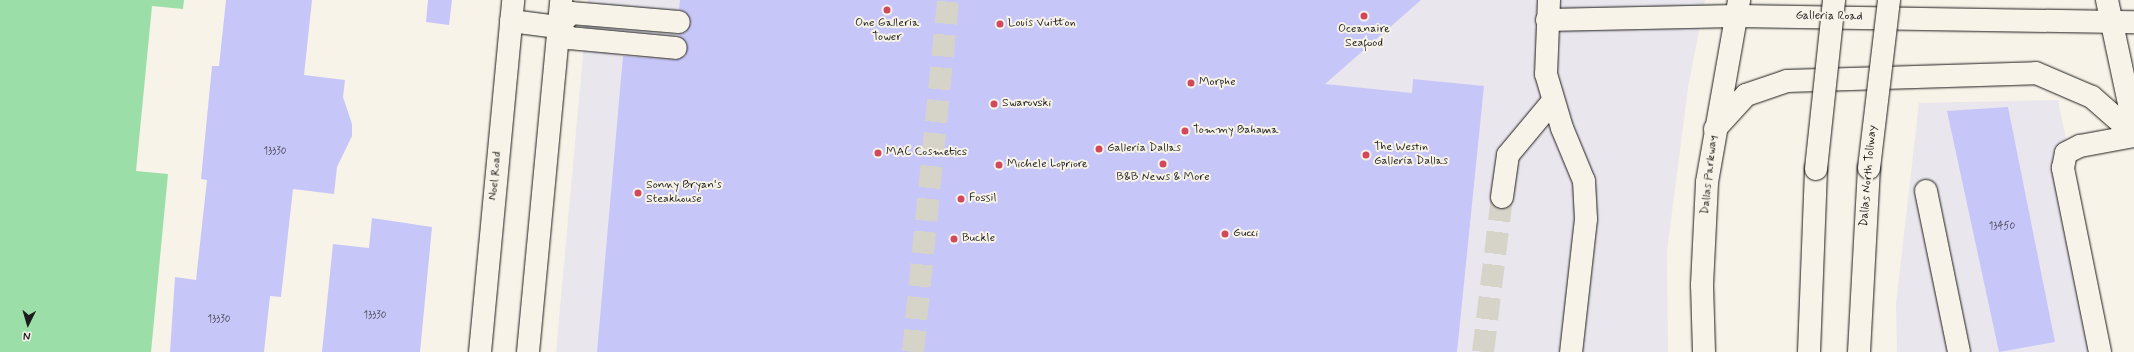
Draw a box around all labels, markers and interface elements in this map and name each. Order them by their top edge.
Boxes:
marker: One Galleria Tower [882,5,892,15]
street label: Galleria Road [1796,9,1862,25]
marker: Oceanaire Seafood [1359,11,1369,21]
place label: One Galleria Tower [856,17,918,45]
place label: Louis Vuitton [1008,17,1075,31]
marker: Louis Vuitton [995,19,1005,29]
place label: Oceanaire Seafood [1338,23,1390,51]
place label: Morphe [1199,76,1236,90]
marker: Morphe [1186,78,1196,88]
place label: Swarovski [1002,97,1051,111]
marker: Swarovski [989,99,999,109]
place label: Tommy Bahama [1193,124,1283,138]
street label: Dallas North Tollway [1857,125,1881,227]
marker: Tommy Bahama [1180,126,1190,136]
street label: Dallas Parkway [1699,135,1721,215]
place label: The Westin Galleria Dallas [1374,141,1447,169]
place label: Galleria Dallas [1107,142,1180,156]
marker: Galleria Dallas [1094,144,1104,154]
house number: 13330 [263,146,287,158]
place label: MAC Cosmetics [886,146,970,160]
marker: MAC Cosmetics [873,148,883,158]
marker: The Westin Galleria Dallas [1361,150,1371,160]
street label: Noel Road [487,151,505,201]
place label: Michele Lopriore [1007,158,1091,172]
marker: B&B News & More [1158,159,1168,169]
marker: Michele Lopriore [994,160,1004,170]
place label: B&B News & More [1118,171,1208,185]
place label: Sonny Bryan's Steakhouse [646,179,721,207]
marker: Sonny Bryan's Steakhouse [633,188,643,198]
place label: Fossil [969,192,996,206]
marker: Fossil [956,194,966,204]
house number: 13450 [1989,221,2015,233]
place label: Gucci [1233,227,1258,241]
marker: Gucci [1220,229,1230,239]
place label: Buckle [962,232,995,246]
marker: Buckle [949,234,959,244]
north arrow [8,304,48,344]
house number: 13330 [363,310,387,322]
house number: 13330 [207,314,231,326]
text: N [23,329,31,343]

